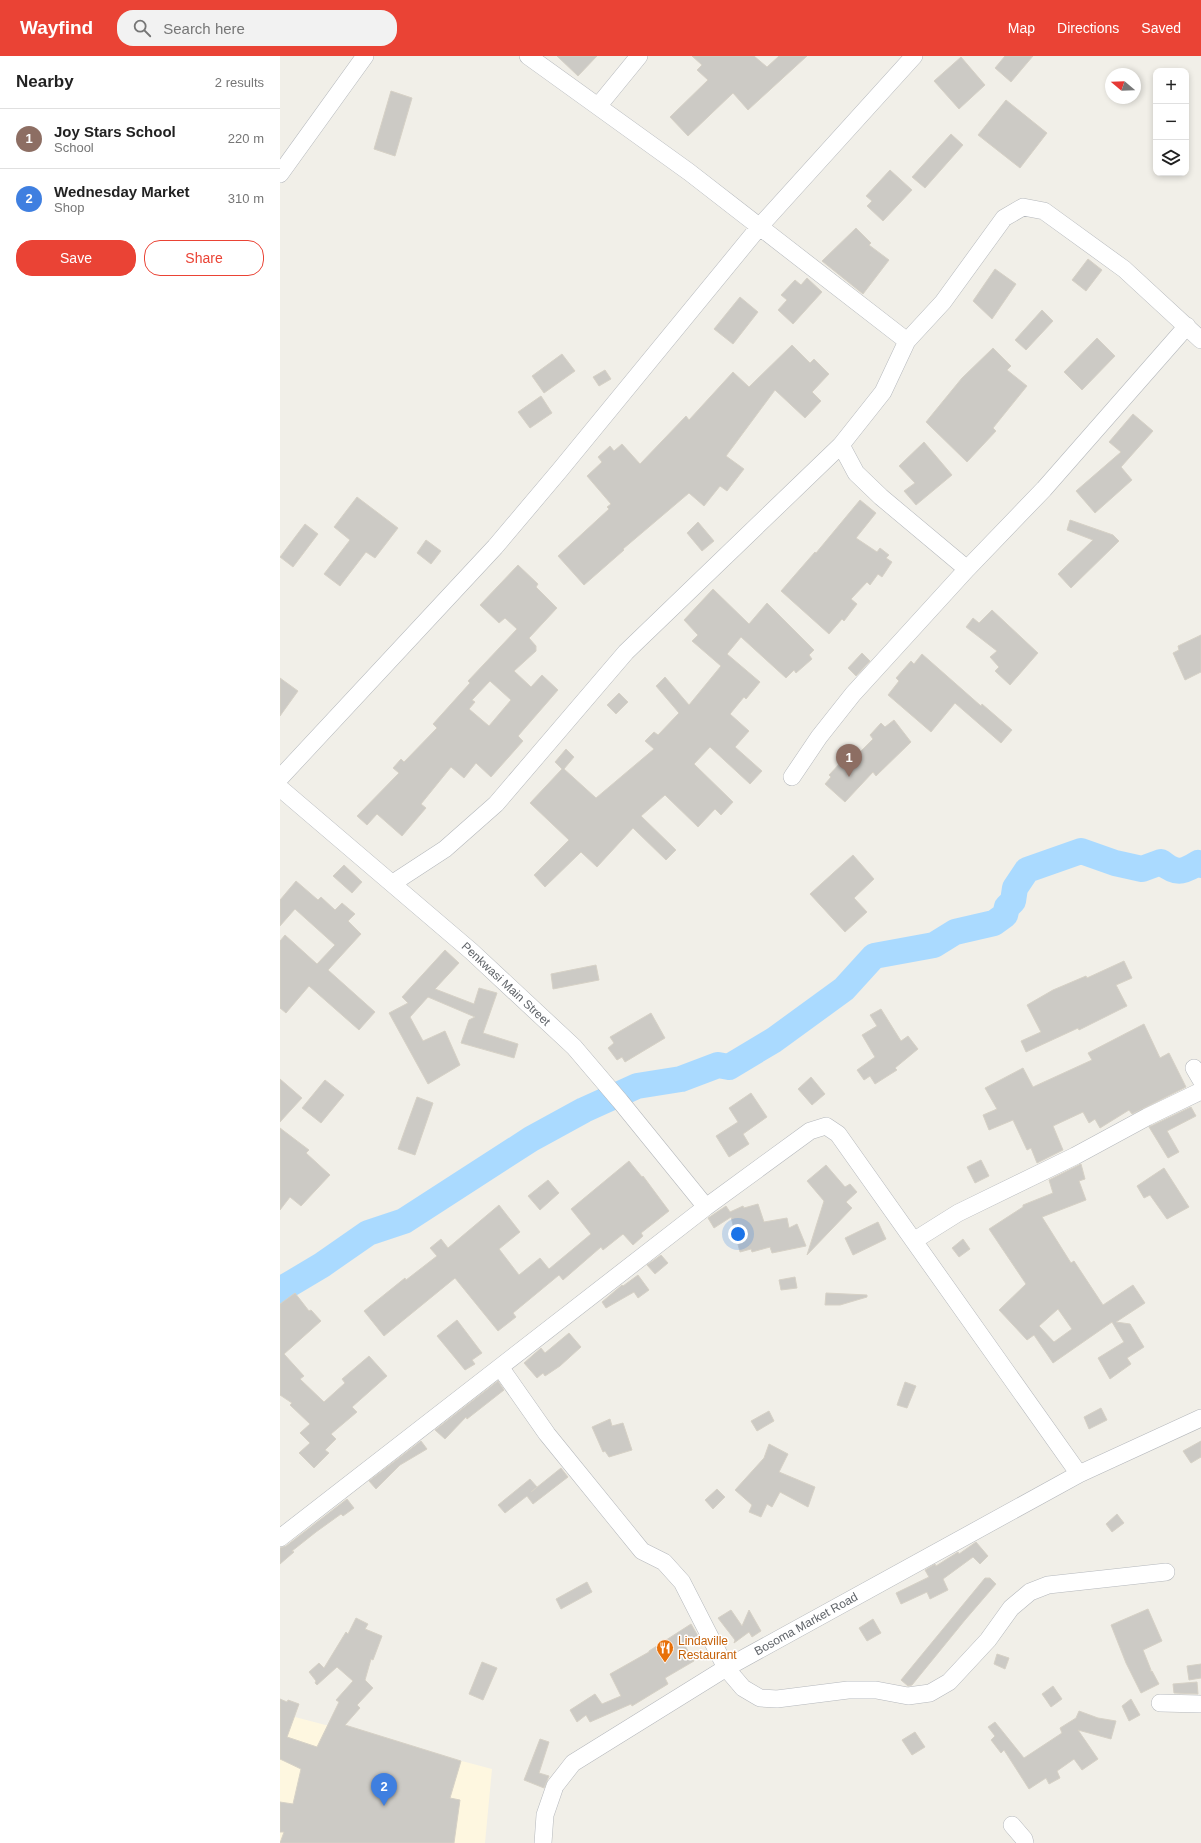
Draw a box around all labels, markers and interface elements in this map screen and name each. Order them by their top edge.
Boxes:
search box [117,10,397,46]
text: Wayfind [20,17,93,38]
icon: search [131,17,153,39]
text: Search here [163,20,245,37]
text: Map [1008,20,1035,36]
text: Directions [1057,20,1119,36]
text: Saved [1141,20,1181,36]
north arrow [1105,68,1141,104]
map controls [1153,68,1189,176]
button: + [1153,68,1189,104]
text: Nearby [16,72,74,91]
text: 2 results [215,75,264,90]
button: − [1153,104,1189,140]
text: Joy Stars School [54,123,176,140]
text: 1 [25,131,33,146]
text: 220 m [228,131,264,146]
text: School [54,140,94,155]
button: layers [1153,140,1189,176]
text: Wednesday Market [54,183,190,200]
text: 2 [25,191,33,206]
text: 310 m [228,191,264,206]
text: Shop [54,200,84,215]
button: Save [16,240,136,276]
button: Share [144,240,264,276]
pin: 1 [836,744,862,777]
street label: Penkwasi Main Street [459,939,554,1029]
your location [728,1224,748,1244]
street label: Bosoma Market Road [752,1590,860,1658]
place label: Lindaville Restaurant [678,1634,737,1662]
restaurant icon: Lindaville Restaurant [655,1638,675,1663]
pin: 2 [371,1773,397,1806]

